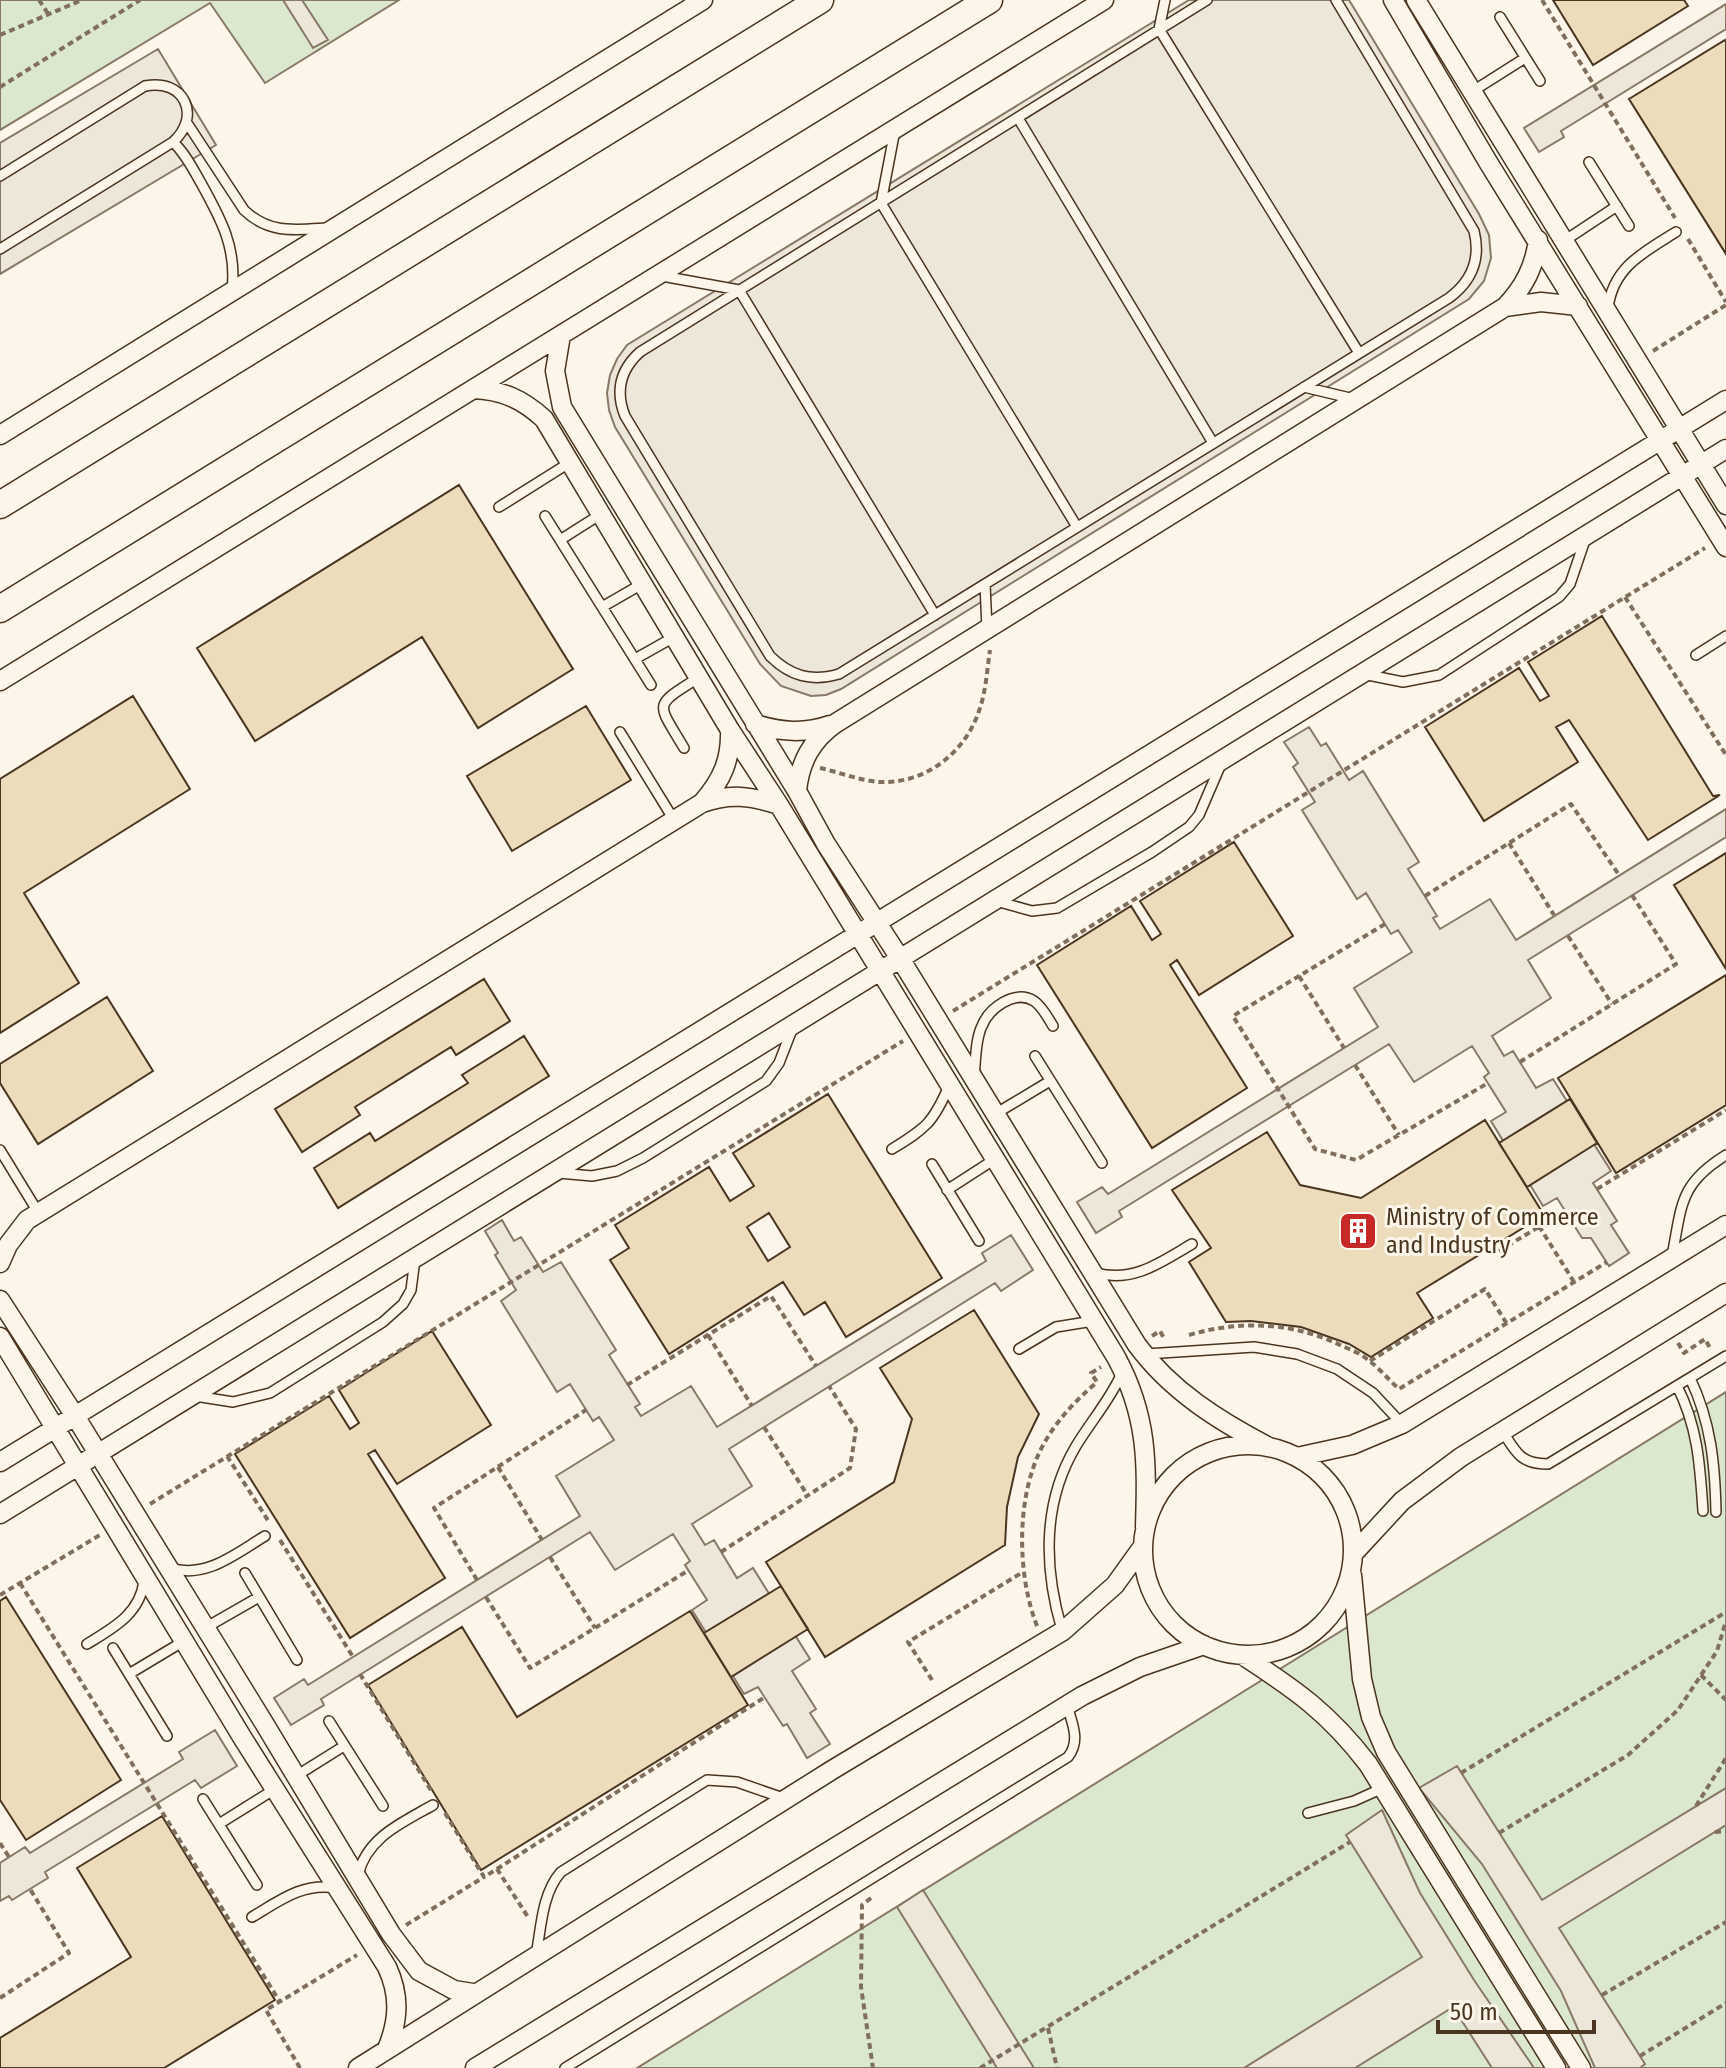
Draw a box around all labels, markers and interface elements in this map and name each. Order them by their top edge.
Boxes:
place label: Ministry of Commerce and Industry [1386,1203,1599,1259]
building icon: Ministry of Commerce and Industry [1337,1210,1379,1252]
scale bar [1438,1984,1594,2034]
text: 50 m [1450,1998,1498,2026]

